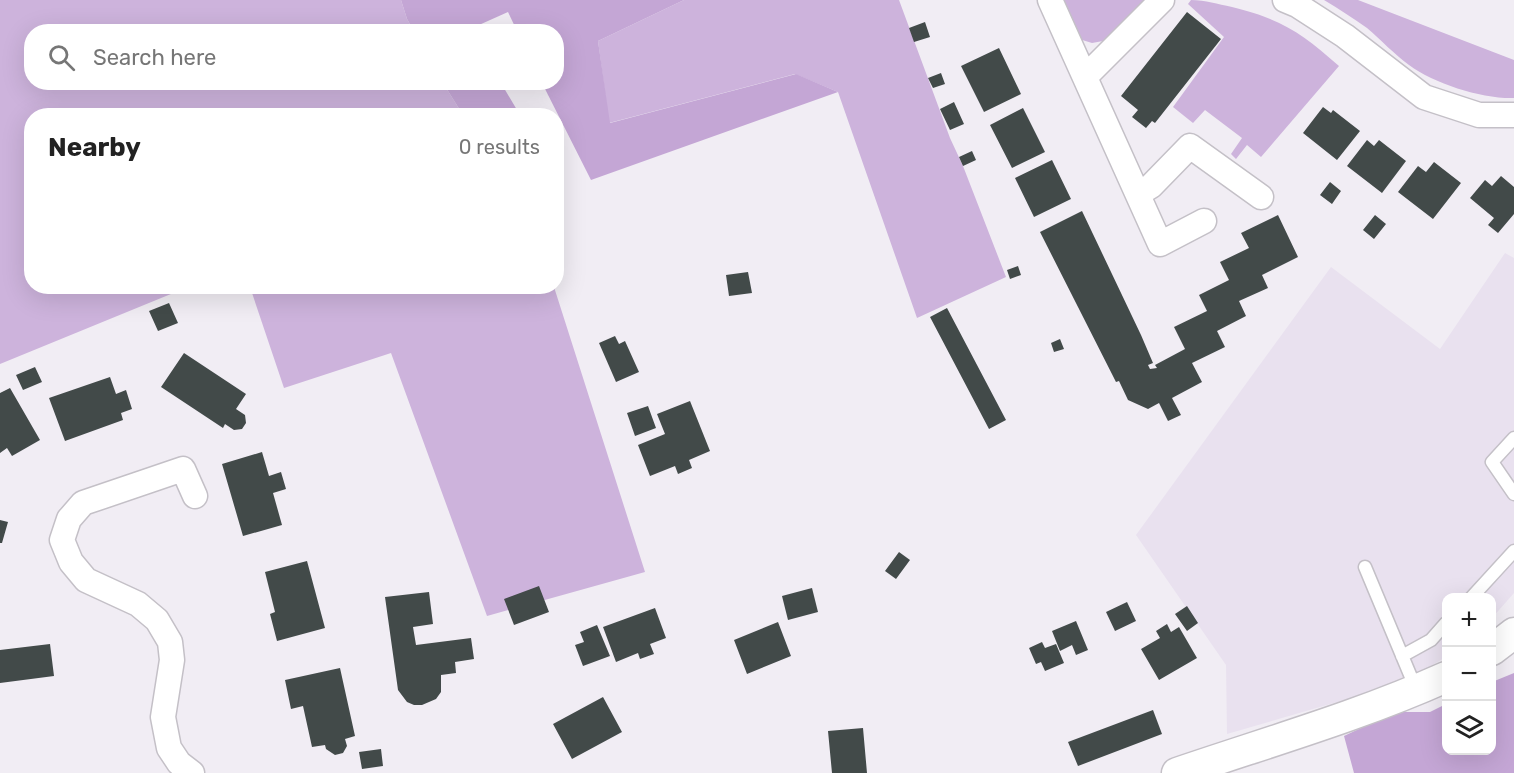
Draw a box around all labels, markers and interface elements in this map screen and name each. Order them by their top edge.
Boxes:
search box [24,24,564,90]
icon: search [45,41,78,74]
text: Search here [93,44,216,71]
text: Nearby [48,132,141,163]
text: 0 results [459,135,540,159]
map controls [1442,593,1496,755]
button: + [1442,593,1496,647]
button: − [1442,647,1496,701]
button: layers [1442,701,1496,755]

